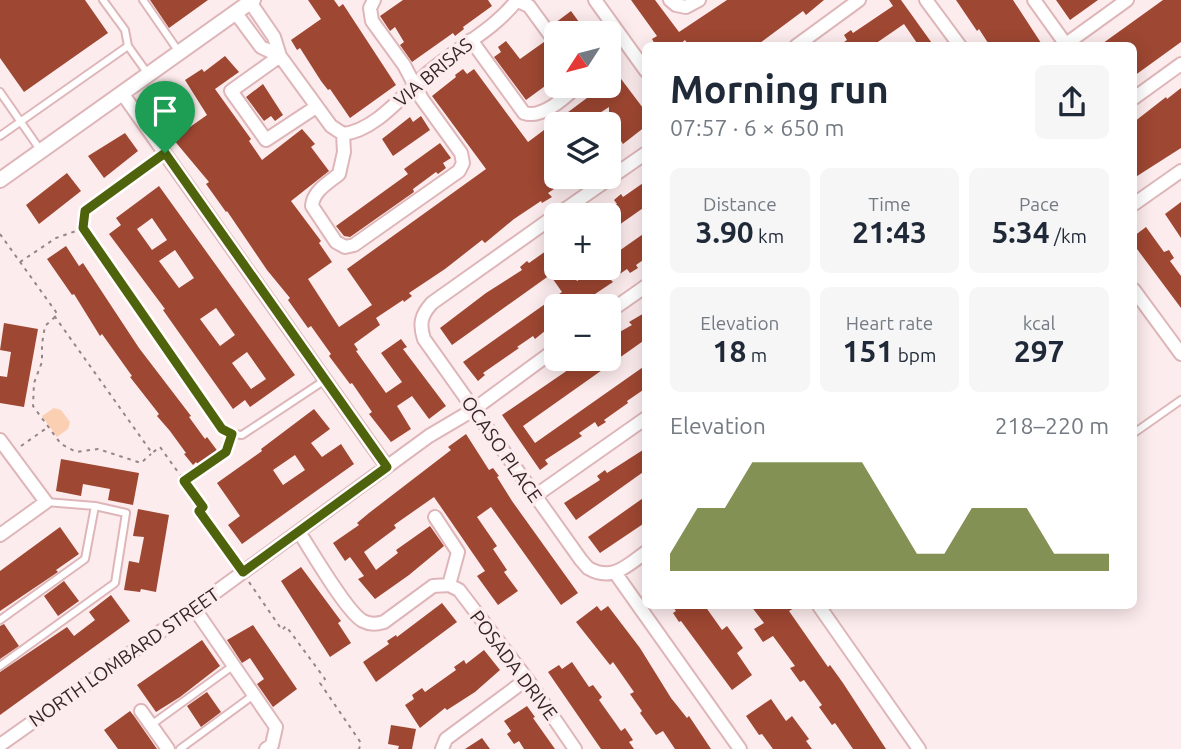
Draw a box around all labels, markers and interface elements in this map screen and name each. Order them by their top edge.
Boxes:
north arrow [544,21,621,98]
map controls [544,21,621,371]
street label: VIA BRISAS [390,33,476,111]
button: share [1035,65,1109,139]
text: Morning run [670,68,889,110]
pin [135,81,195,153]
icon: arrive [146,92,184,130]
button: layers [544,112,621,189]
text: 07:57 · 6 × 650 m [670,115,844,140]
text: Distance [703,193,777,215]
text: Time [868,193,911,215]
text: Pace [1019,193,1059,215]
button: + [544,203,621,280]
text: 3.90 [696,215,754,249]
text: 21:43 [852,215,927,249]
text: 5:34 [991,215,1050,249]
text: km [754,225,784,247]
text: /km [1050,225,1087,247]
button: − [544,294,621,371]
text: Elevation [700,312,779,334]
text: Heart rate [846,312,933,334]
text: kcal [1023,312,1056,334]
text: 18 [713,334,746,368]
text: 151 [843,334,893,368]
text: 297 [1014,334,1065,368]
text: m [746,344,767,366]
text: bpm [893,344,936,366]
street label: OCASO PLACE [457,392,547,506]
text: Elevation [670,413,766,438]
text: 218–220 m [995,413,1109,438]
street label: NORTH LOMBARD STREET [25,583,224,731]
street label: POSADA DRIVE [466,606,562,724]

